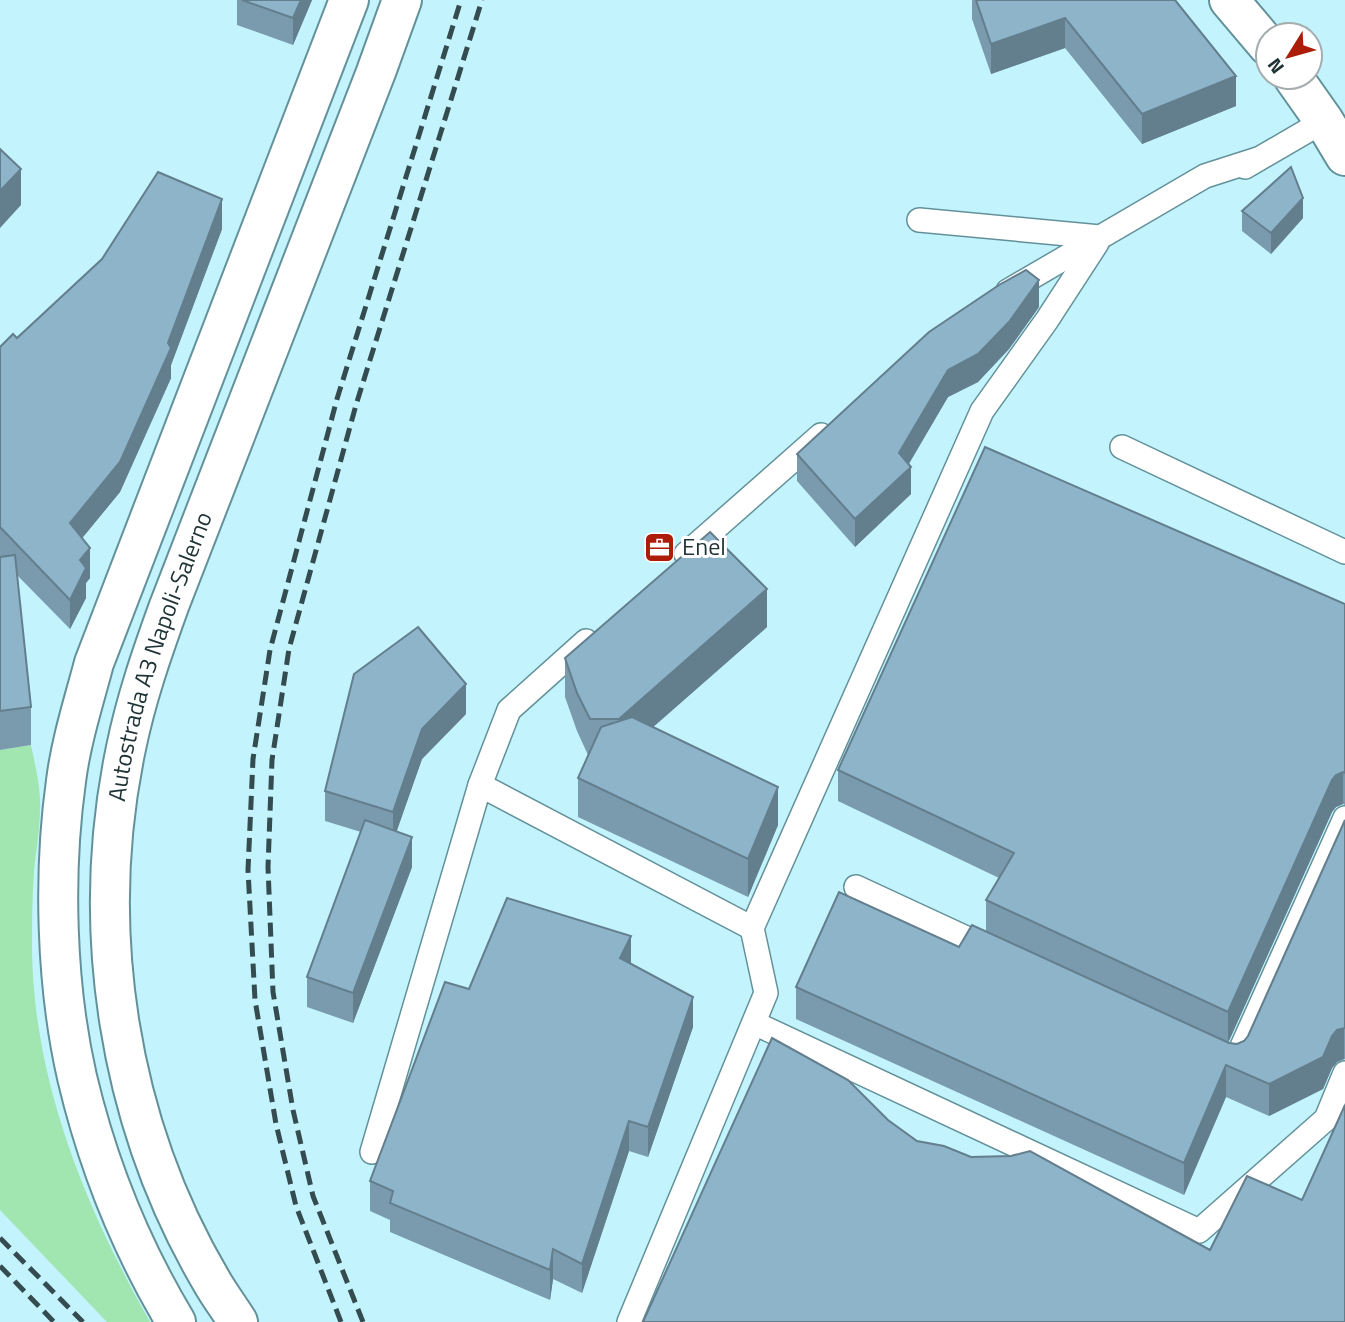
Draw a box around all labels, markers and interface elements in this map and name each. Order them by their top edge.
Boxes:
north arrow [1254,21,1324,91]
text: N [1259,53,1291,81]
street label: Autostrada A3 Napoli-Salerno [98,506,221,804]
place label: Enel [682,528,726,564]
office icon: Enel [642,530,676,564]

